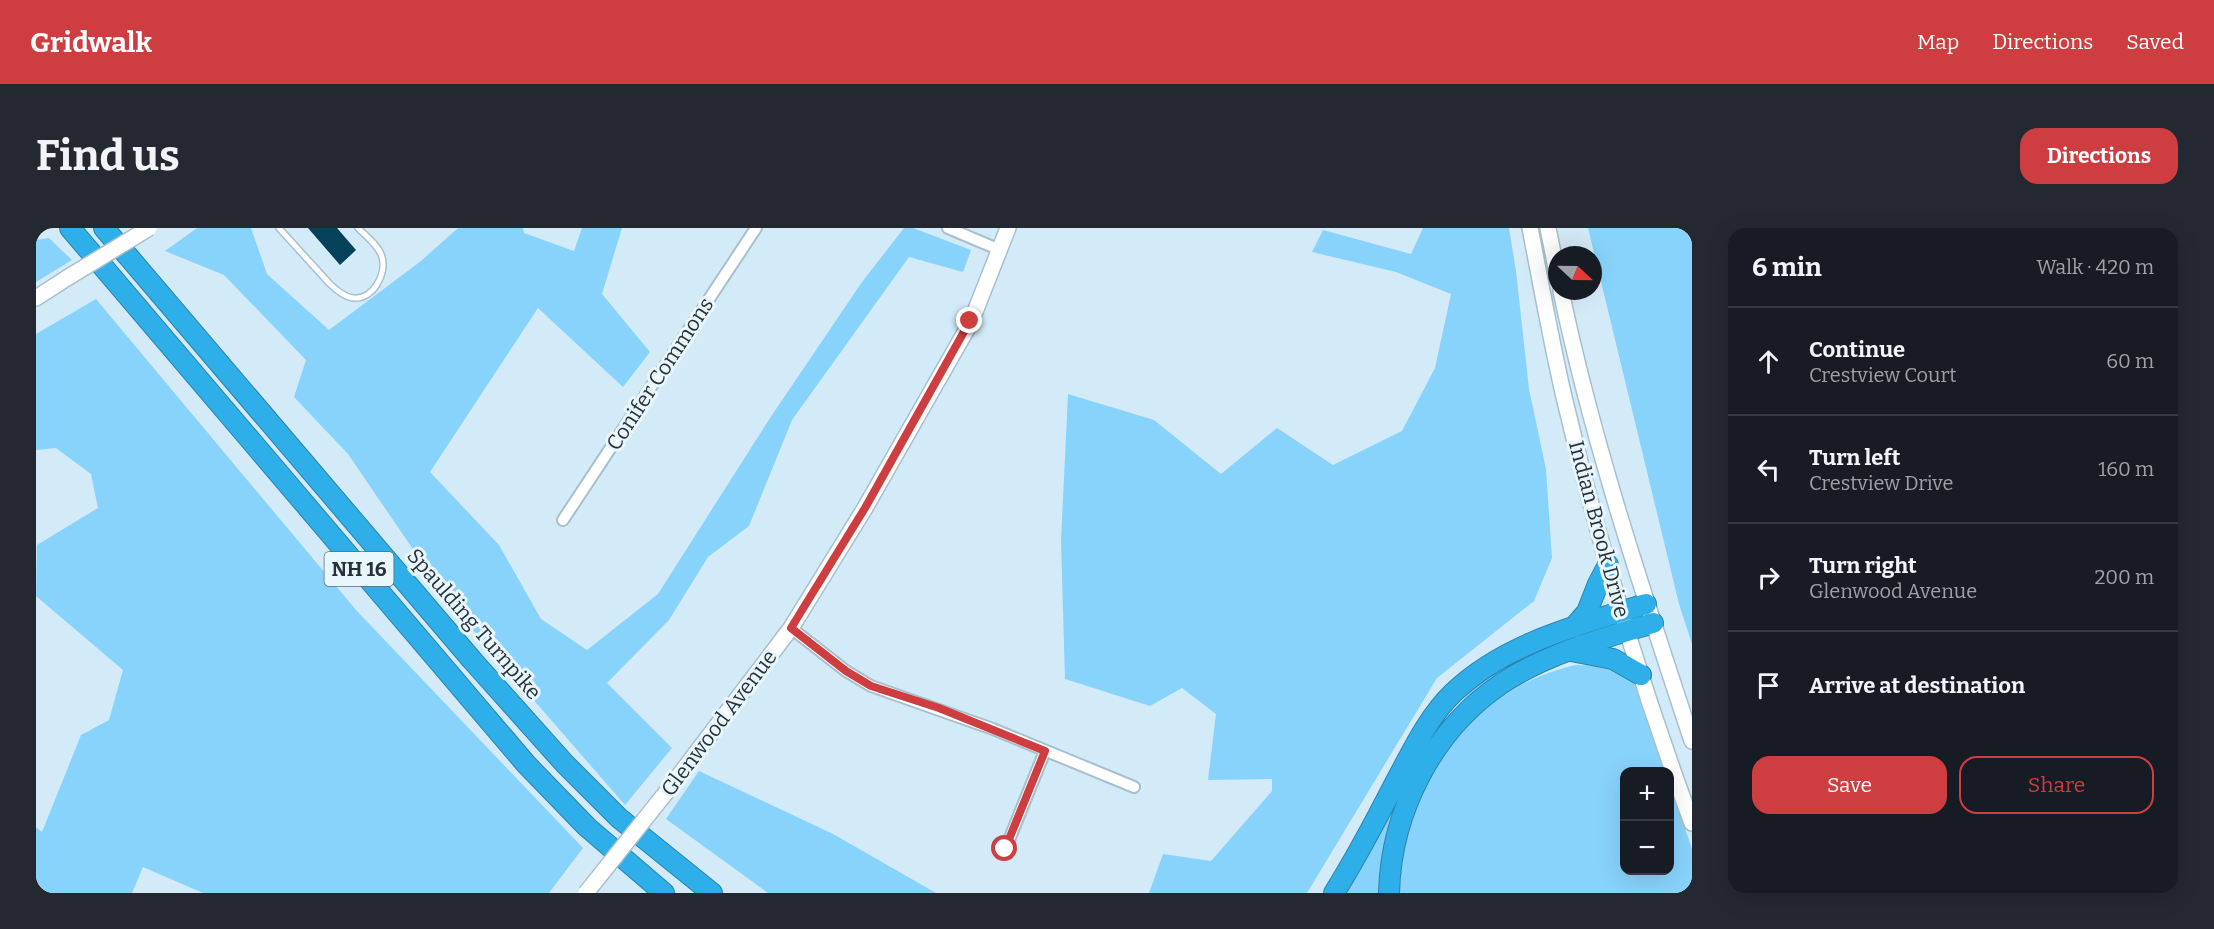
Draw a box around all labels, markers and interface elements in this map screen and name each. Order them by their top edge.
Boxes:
text: Gridwalk [30,26,152,59]
text: Map [1917,29,1959,55]
text: Directions [1992,29,2093,55]
text: Saved [2126,29,2184,55]
button: Directions [2020,128,2178,184]
text: Find us [36,131,180,181]
north arrow [1548,246,1602,300]
text: 6 min [1752,252,1822,283]
text: Walk · 420 m [2036,255,2154,279]
street label: Conifer Commons [601,293,719,455]
route end [956,307,982,333]
text: Continue [1809,336,1905,363]
icon: ahead [1752,345,1785,378]
text: 60 m [2106,349,2154,373]
text: Crestview Court [1809,363,1957,387]
street label: Indian Brook Drive [1563,438,1635,620]
text: Turn left [1809,444,1901,471]
icon: left [1752,453,1785,486]
text: 160 m [2098,457,2154,481]
text: Crestview Drive [1809,471,1953,495]
street label: Spaulding Turnpike [401,543,547,705]
road number: NH 16 [324,552,394,586]
text: Turn right [1809,552,1917,579]
icon: right [1752,561,1785,594]
text: 200 m [2094,565,2154,589]
text: Glenwood Avenue [1809,579,1977,603]
street label: Glenwood Avenue [655,645,783,801]
icon: arrive [1752,669,1785,702]
text: Arrive at destination [1809,672,2025,699]
button: Save [1752,756,1947,814]
button: Share [1959,756,2154,814]
map controls [1620,767,1674,875]
button: + [1620,767,1674,821]
button: − [1620,821,1674,875]
route start [991,835,1017,861]

